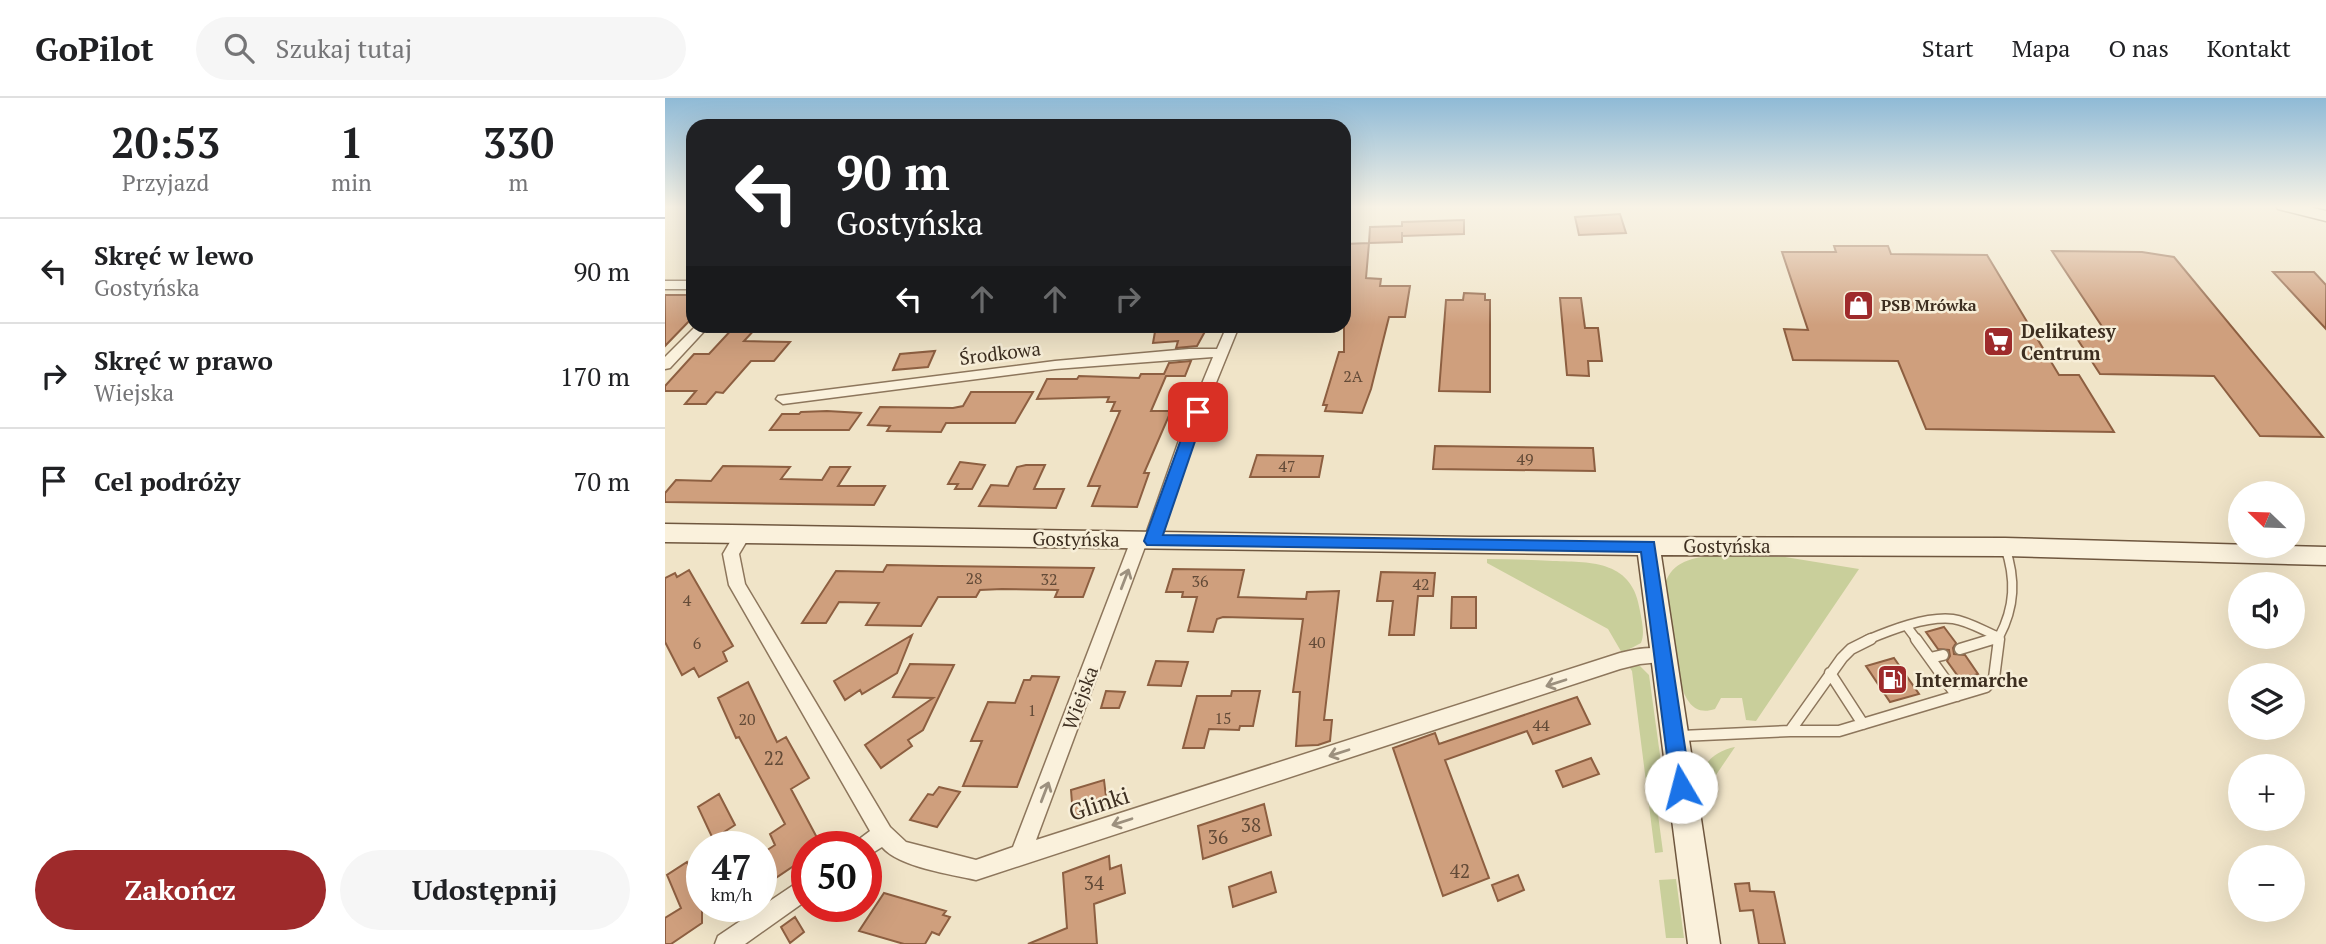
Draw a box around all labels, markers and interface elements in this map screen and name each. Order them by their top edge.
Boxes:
search box [196,17,686,80]
text: GoPilot [35,27,154,70]
icon: search [220,29,258,67]
text: Szukaj tutaj [276,31,412,65]
text: Start [1922,32,1974,64]
text: Mapa [2012,32,2070,64]
text: O nas [2108,32,2169,64]
text: Kontakt [2207,32,2291,64]
text: 20:53 [111,114,220,170]
text: 1 [340,114,363,170]
text: 330 [483,114,554,170]
text: 90 m [836,139,950,204]
icon: left [721,147,812,238]
text: Przyjazd [122,167,209,198]
text: min [331,167,372,198]
text: m [508,167,528,198]
text: Gostyńska [836,202,983,244]
text: Skręć w lewo [94,238,254,272]
icon: left [35,252,73,290]
text: 90 m [574,254,630,288]
text: Gostyńska [94,272,200,303]
icon: left [890,280,928,318]
icon: ahead [963,280,1001,318]
icon: ahead [1036,280,1074,318]
icon: right [1109,280,1147,318]
shop icon: PSB Mrówka [1841,288,1875,322]
place label: PSB Mrówka [1881,294,1977,316]
place label: Delikatesy Centrum [2021,318,2117,365]
supermarket icon: Delikatesy Centrum [1981,325,2015,359]
street label: Środkowa [958,335,1042,370]
text: Skręć w prawo [94,343,273,377]
icon: right [35,357,73,395]
text: 170 m [560,359,630,393]
house number: 2A [1343,365,1363,387]
text: Wiejska [94,377,174,408]
pin [1168,382,1228,442]
icon: arrive [1179,393,1217,431]
house number: 49 [1516,448,1534,470]
house number: 47 [1278,455,1296,477]
icon: arrive [35,462,73,500]
text: Cel podróży [94,464,240,498]
text: 70 m [574,464,630,498]
north arrow [2228,481,2305,558]
map controls [2228,481,2305,922]
street label: Gostyńska [1032,525,1120,552]
street label: Gostyńska [1683,533,1771,558]
house number: 28 [965,567,983,589]
house number: 32 [1040,568,1058,590]
one-way arrow [1119,569,1132,591]
house number: 36 [1191,570,1209,592]
button: sound [2228,572,2305,649]
house number: 42 [1412,573,1430,595]
house number: 4 [683,589,692,611]
house number: 40 [1308,631,1326,653]
house number: 6 [693,632,702,654]
street label: Wiejska [1056,662,1103,733]
fuel station icon: Intermarche [1875,663,1909,697]
button: layers [2228,663,2305,740]
place label: Intermarche [1915,667,2028,692]
one-way arrow [1545,677,1567,690]
house number: 1 [1028,699,1036,721]
house number: 15 [1214,707,1232,729]
house number: 20 [738,708,756,730]
house number: 44 [1532,714,1550,736]
house number: 22 [764,745,784,770]
one-way arrow [1328,747,1350,760]
position arrow [1644,750,1718,824]
button: + [2228,754,2305,831]
street label: Glinki [1065,779,1133,828]
one-way arrow [1039,782,1052,804]
house number: 38 [1241,812,1261,837]
one-way arrow [1112,817,1134,829]
house number: 36 [1208,824,1228,849]
speed limit sign: 50 [791,831,882,922]
text: 47 [712,844,751,890]
button: − [2228,845,2305,922]
button: Zakończ [35,850,326,930]
button: Udostępnij [340,850,630,930]
house number: 42 [1450,858,1470,883]
house number: 34 [1084,870,1105,895]
text: km/h [711,882,752,906]

